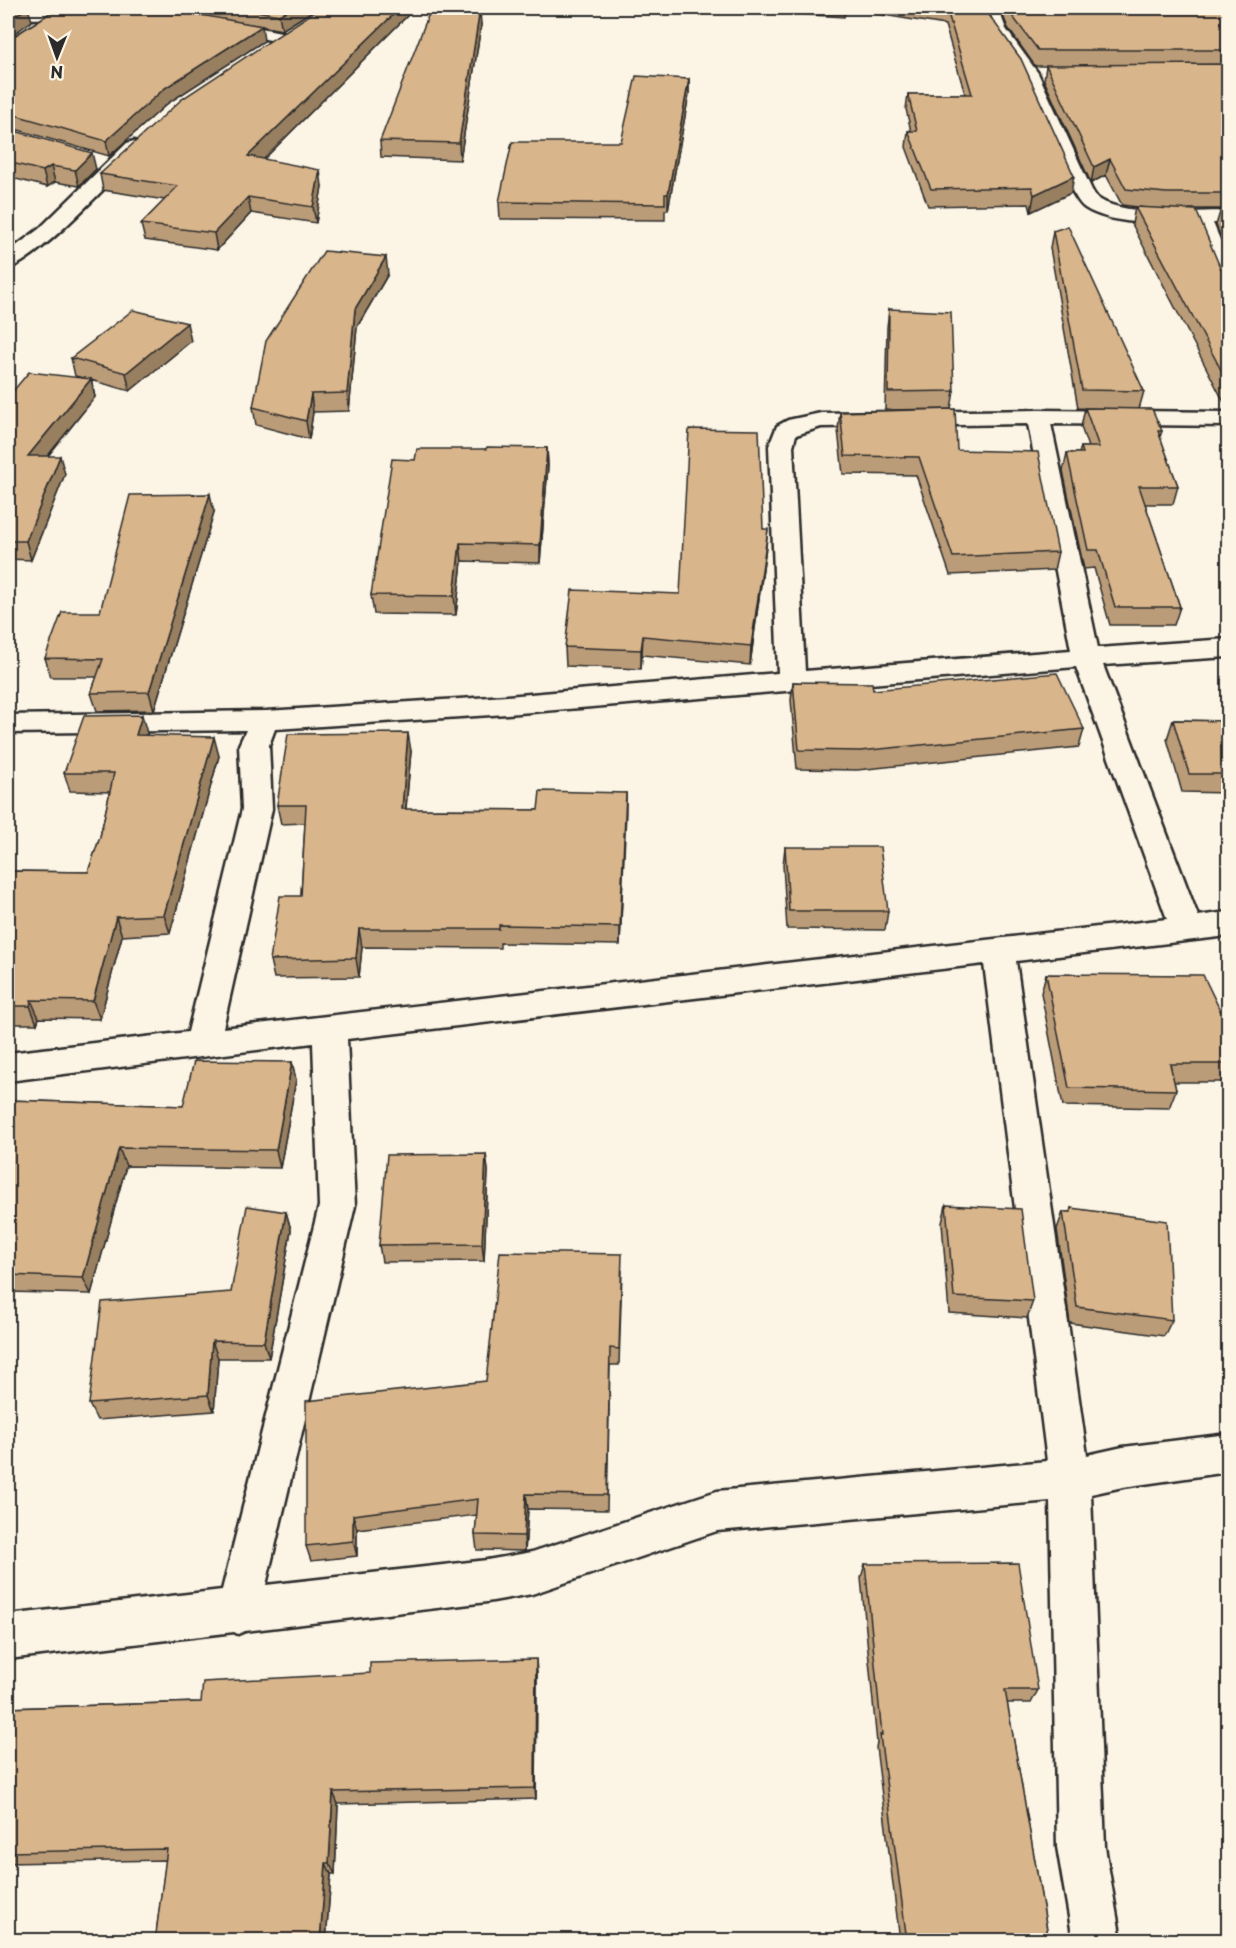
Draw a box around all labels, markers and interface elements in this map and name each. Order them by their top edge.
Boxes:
north arrow [27,27,87,87]
text: N [50,61,63,85]

